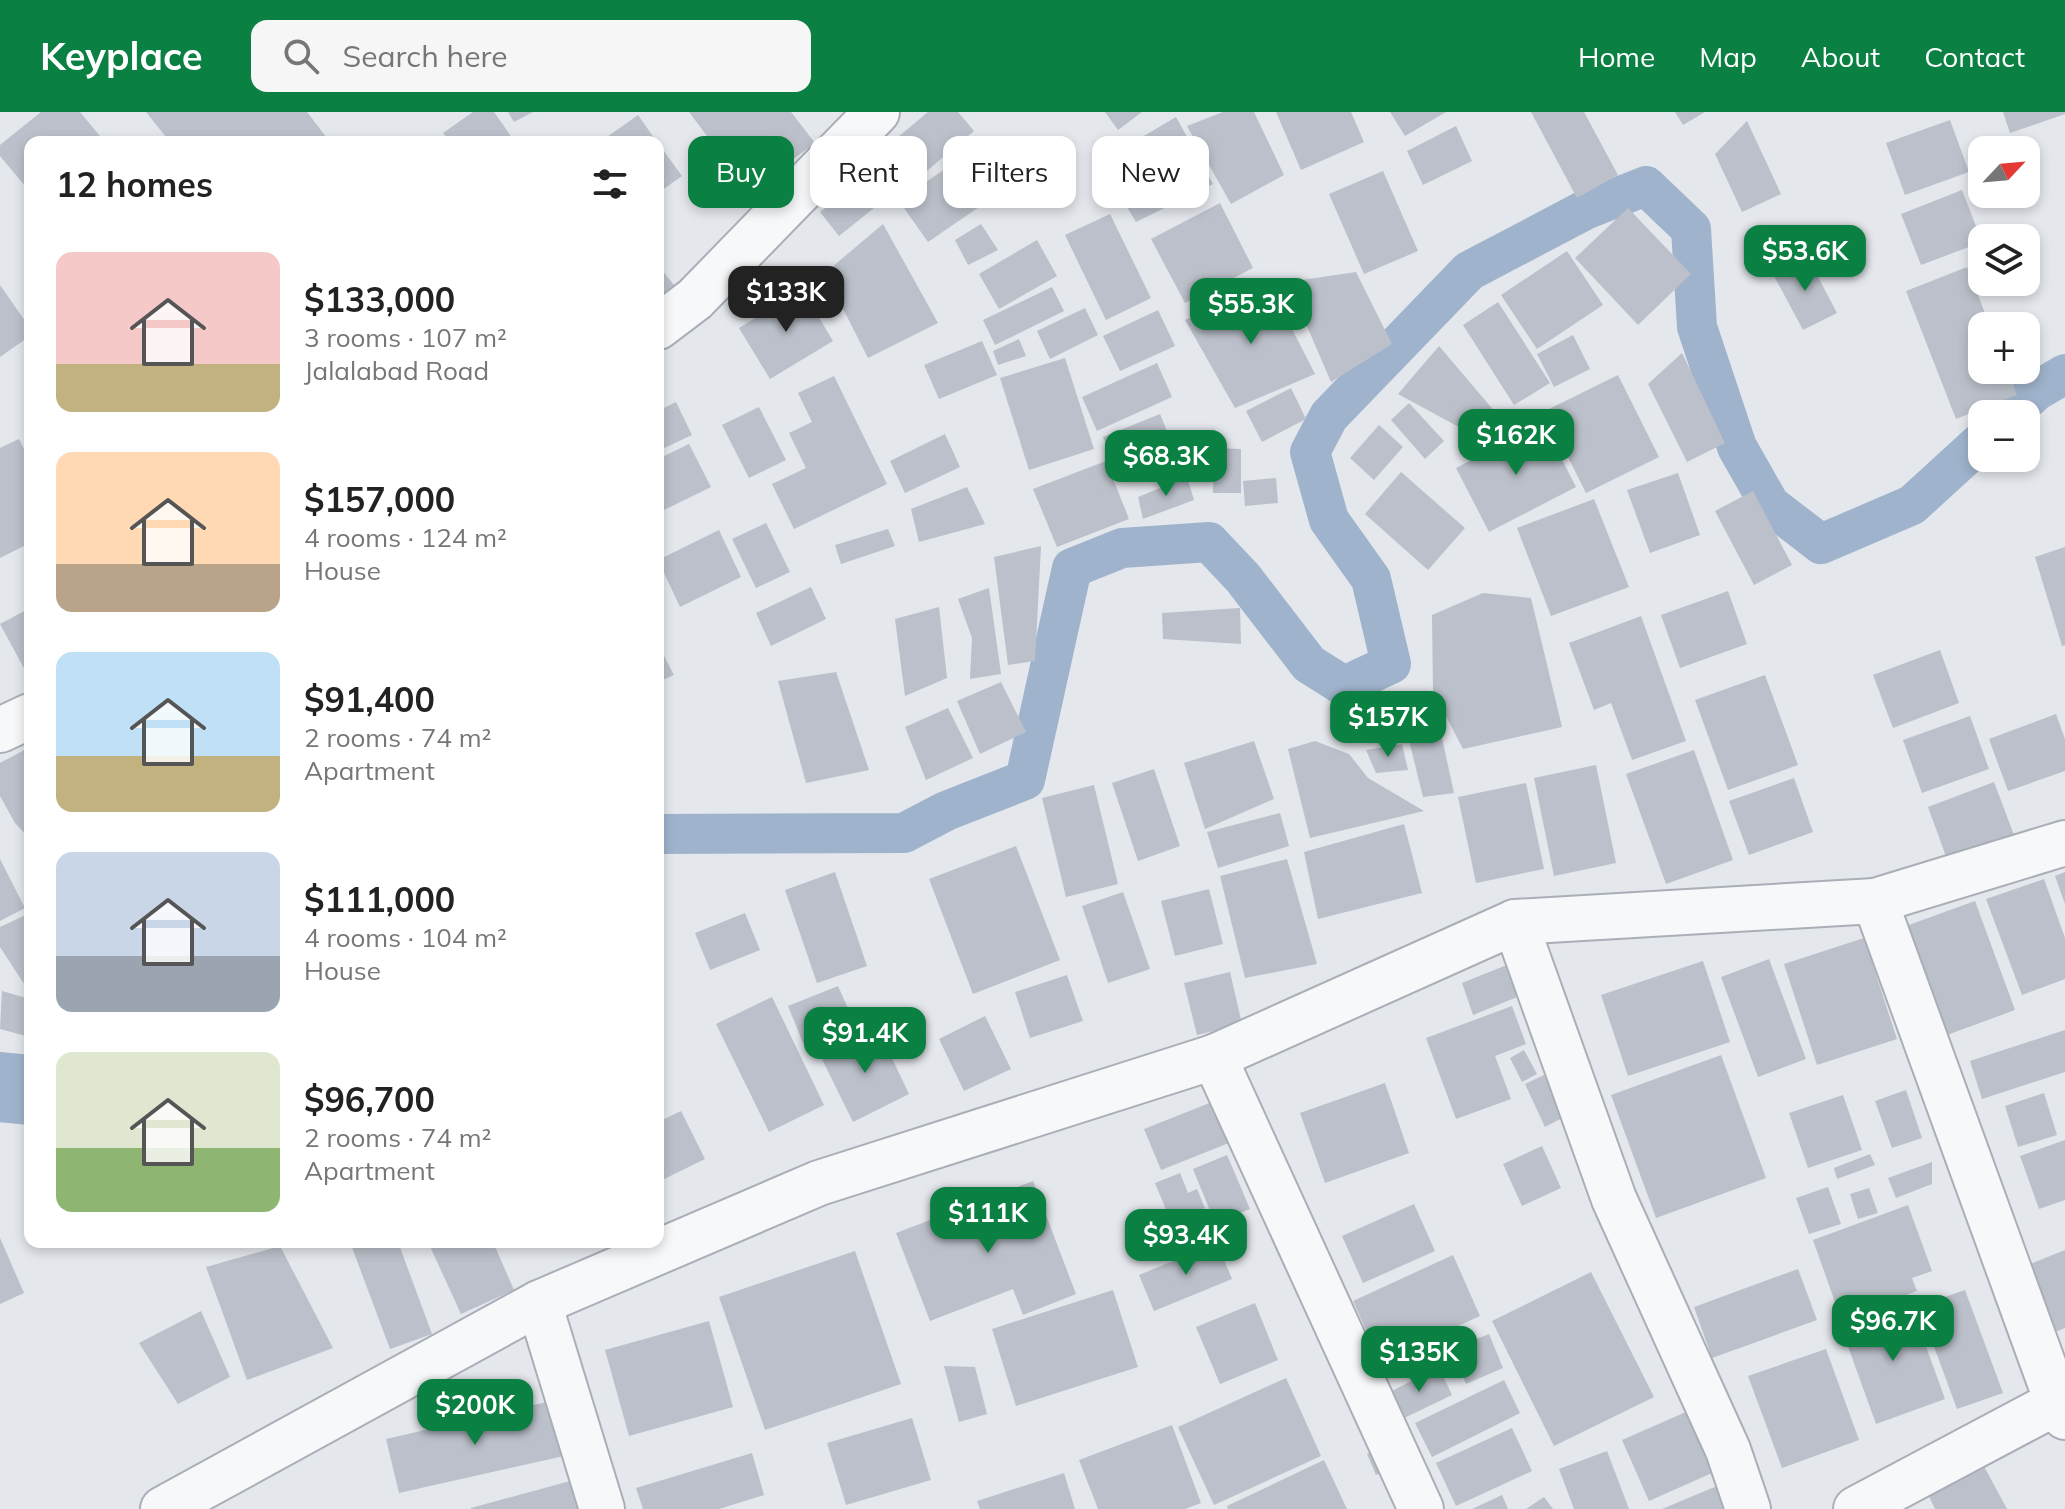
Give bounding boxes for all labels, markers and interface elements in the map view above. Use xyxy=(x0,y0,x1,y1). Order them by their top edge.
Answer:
search box xyxy=(251,20,811,92)
text: Keyplace xyxy=(40,32,203,80)
icon: search xyxy=(279,34,323,78)
text: Search here xyxy=(343,37,508,75)
text: Home xyxy=(1578,39,1655,74)
text: Map xyxy=(1699,39,1757,74)
text: About xyxy=(1801,39,1880,74)
text: Contact xyxy=(1924,39,2025,74)
chip: Buy xyxy=(688,136,794,208)
chip: Rent xyxy=(810,136,927,208)
chip: Filters xyxy=(943,136,1076,208)
chip: New xyxy=(1092,136,1209,208)
north arrow xyxy=(1968,136,2040,208)
map controls xyxy=(1968,136,2040,472)
icon: filters xyxy=(588,162,632,206)
text: 12 homes xyxy=(56,163,213,206)
button: layers xyxy=(1968,224,2040,296)
pin: $53.6K xyxy=(1740,225,1870,293)
text: $53.6K xyxy=(1762,234,1848,267)
pin: $133K xyxy=(730,266,842,334)
text: $133K xyxy=(746,275,826,308)
text: $133,000 xyxy=(304,278,455,321)
pin: $55.3K xyxy=(1186,278,1316,346)
icon: home xyxy=(120,284,216,380)
text: $55.3K xyxy=(1208,287,1294,320)
button: + xyxy=(1968,312,2040,384)
text: 3 rooms · 107 m² xyxy=(304,321,507,354)
text: Jalalabad Road xyxy=(304,354,489,387)
button: − xyxy=(1968,400,2040,472)
pin: $162K xyxy=(1460,409,1572,477)
text: $162K xyxy=(1476,418,1556,451)
pin: $68.3K xyxy=(1101,430,1231,498)
text: $68.3K xyxy=(1123,439,1209,472)
text: $157,000 xyxy=(304,478,455,521)
icon: home xyxy=(120,484,216,580)
text: 4 rooms · 124 m² xyxy=(304,521,507,554)
text: House xyxy=(304,554,381,587)
text: $91,400 xyxy=(304,678,435,721)
icon: home xyxy=(120,684,216,780)
pin: $157K xyxy=(1332,691,1444,759)
text: $157K xyxy=(1348,700,1428,733)
text: 2 rooms · 74 m² xyxy=(304,721,491,754)
text: Apartment xyxy=(304,754,435,787)
text: $111,000 xyxy=(304,878,455,921)
icon: home xyxy=(120,884,216,980)
text: 4 rooms · 104 m² xyxy=(304,921,507,954)
text: House xyxy=(304,954,381,987)
pin: $91.4K xyxy=(800,1007,930,1075)
text: $91.4K xyxy=(822,1016,908,1049)
text: $96,700 xyxy=(304,1078,435,1121)
icon: home xyxy=(120,1084,216,1180)
text: 2 rooms · 74 m² xyxy=(304,1121,491,1154)
text: Apartment xyxy=(304,1154,435,1187)
pin: $111K xyxy=(932,1187,1044,1255)
text: $111K xyxy=(948,1196,1028,1229)
pin: $93.4K xyxy=(1121,1209,1251,1277)
text: $93.4K xyxy=(1143,1218,1229,1251)
pin: $96.7K xyxy=(1828,1295,1958,1363)
text: $96.7K xyxy=(1850,1304,1936,1337)
pin: $135K xyxy=(1363,1326,1475,1394)
text: $135K xyxy=(1379,1335,1459,1368)
pin: $200K xyxy=(419,1379,531,1447)
text: $200K xyxy=(435,1388,515,1421)

